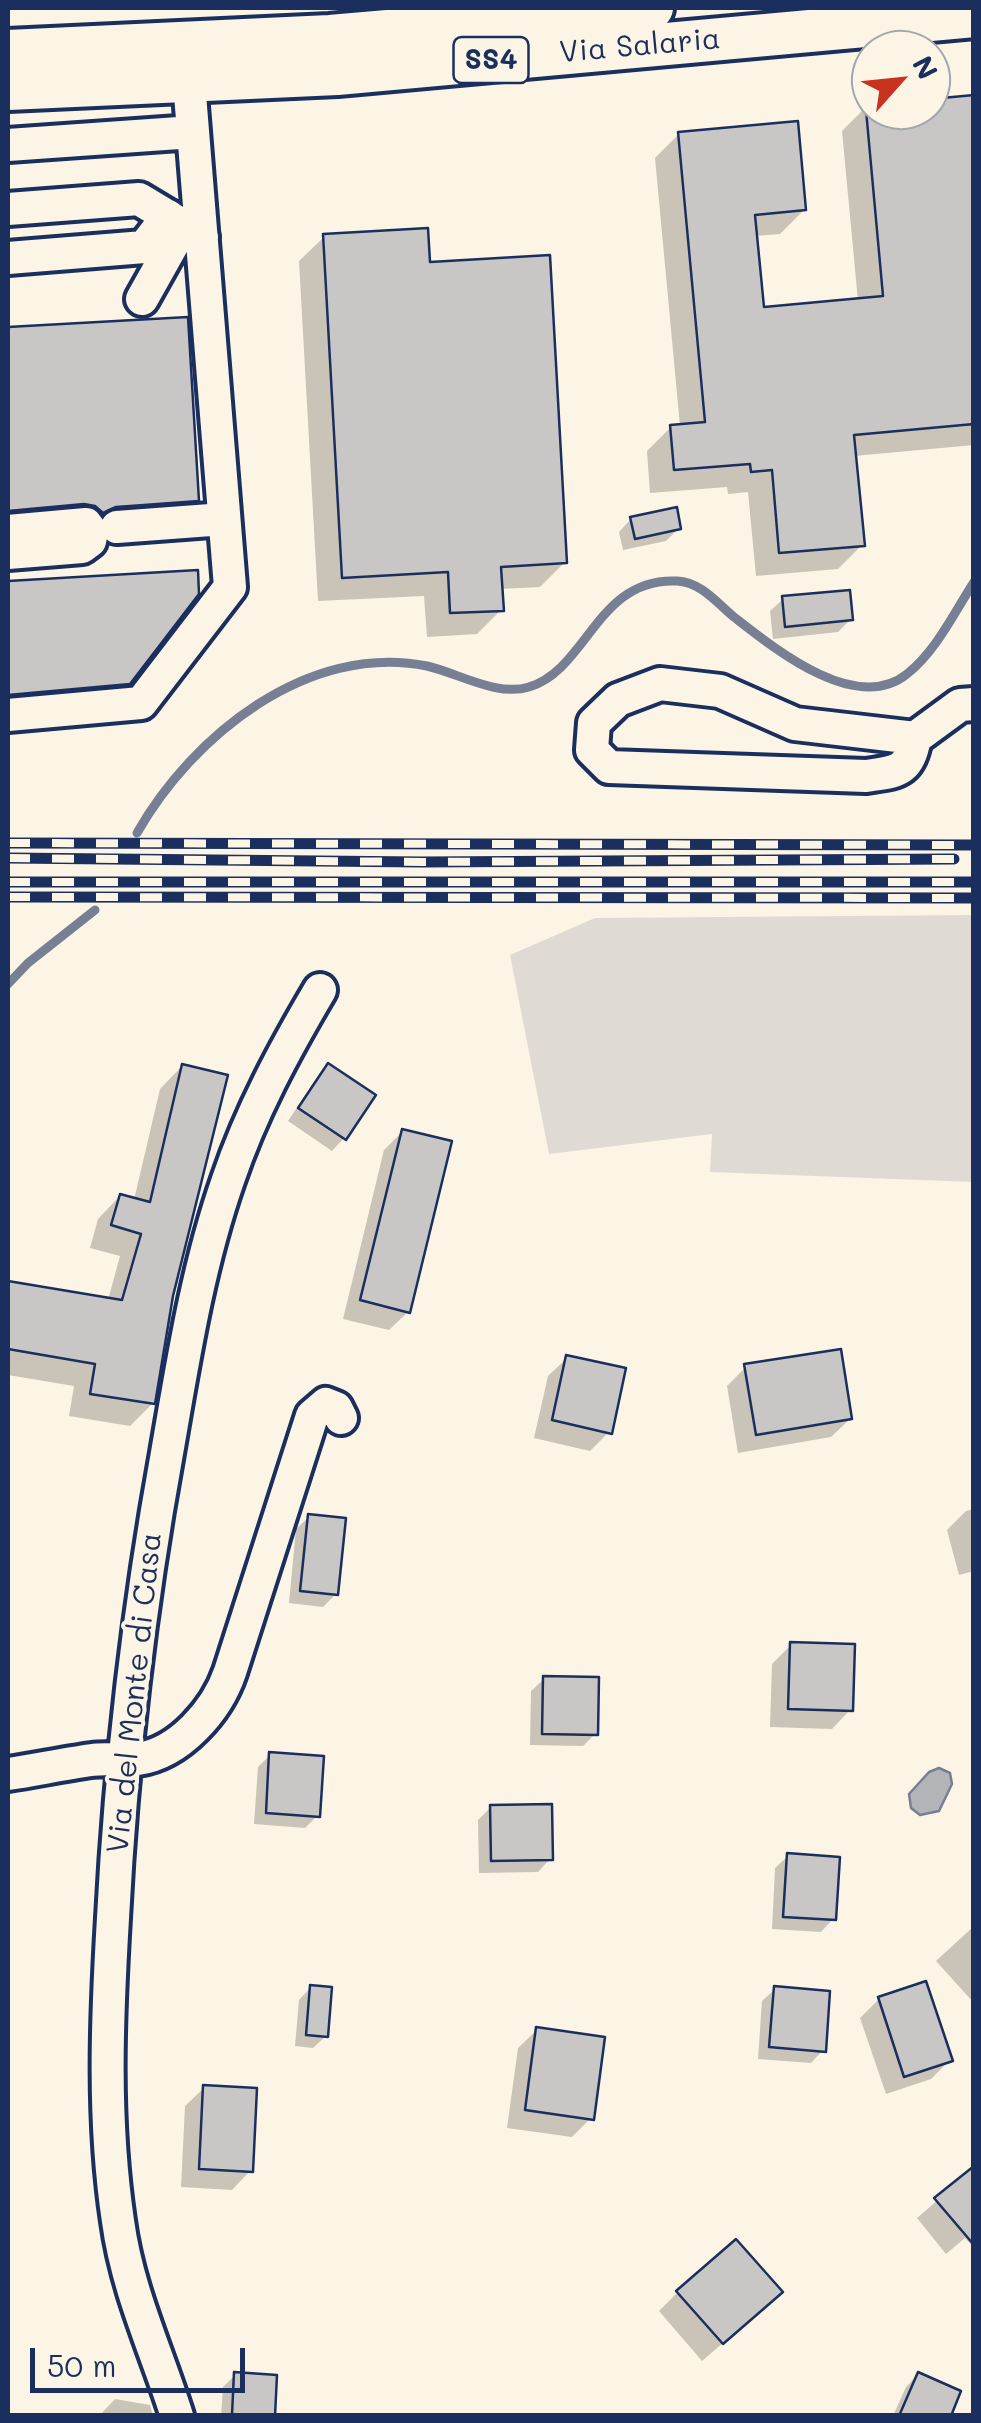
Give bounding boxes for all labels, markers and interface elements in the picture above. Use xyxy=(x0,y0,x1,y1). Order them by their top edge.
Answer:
street label: Via Salaria xyxy=(558,21,722,71)
north arrow xyxy=(851,30,951,130)
road number: SS4 xyxy=(454,37,528,83)
text: N xyxy=(905,50,947,85)
street label: Via del Monte di Casa xyxy=(100,1531,170,1855)
scale bar xyxy=(35,2328,250,2390)
text: 50 m xyxy=(47,2345,117,2385)

